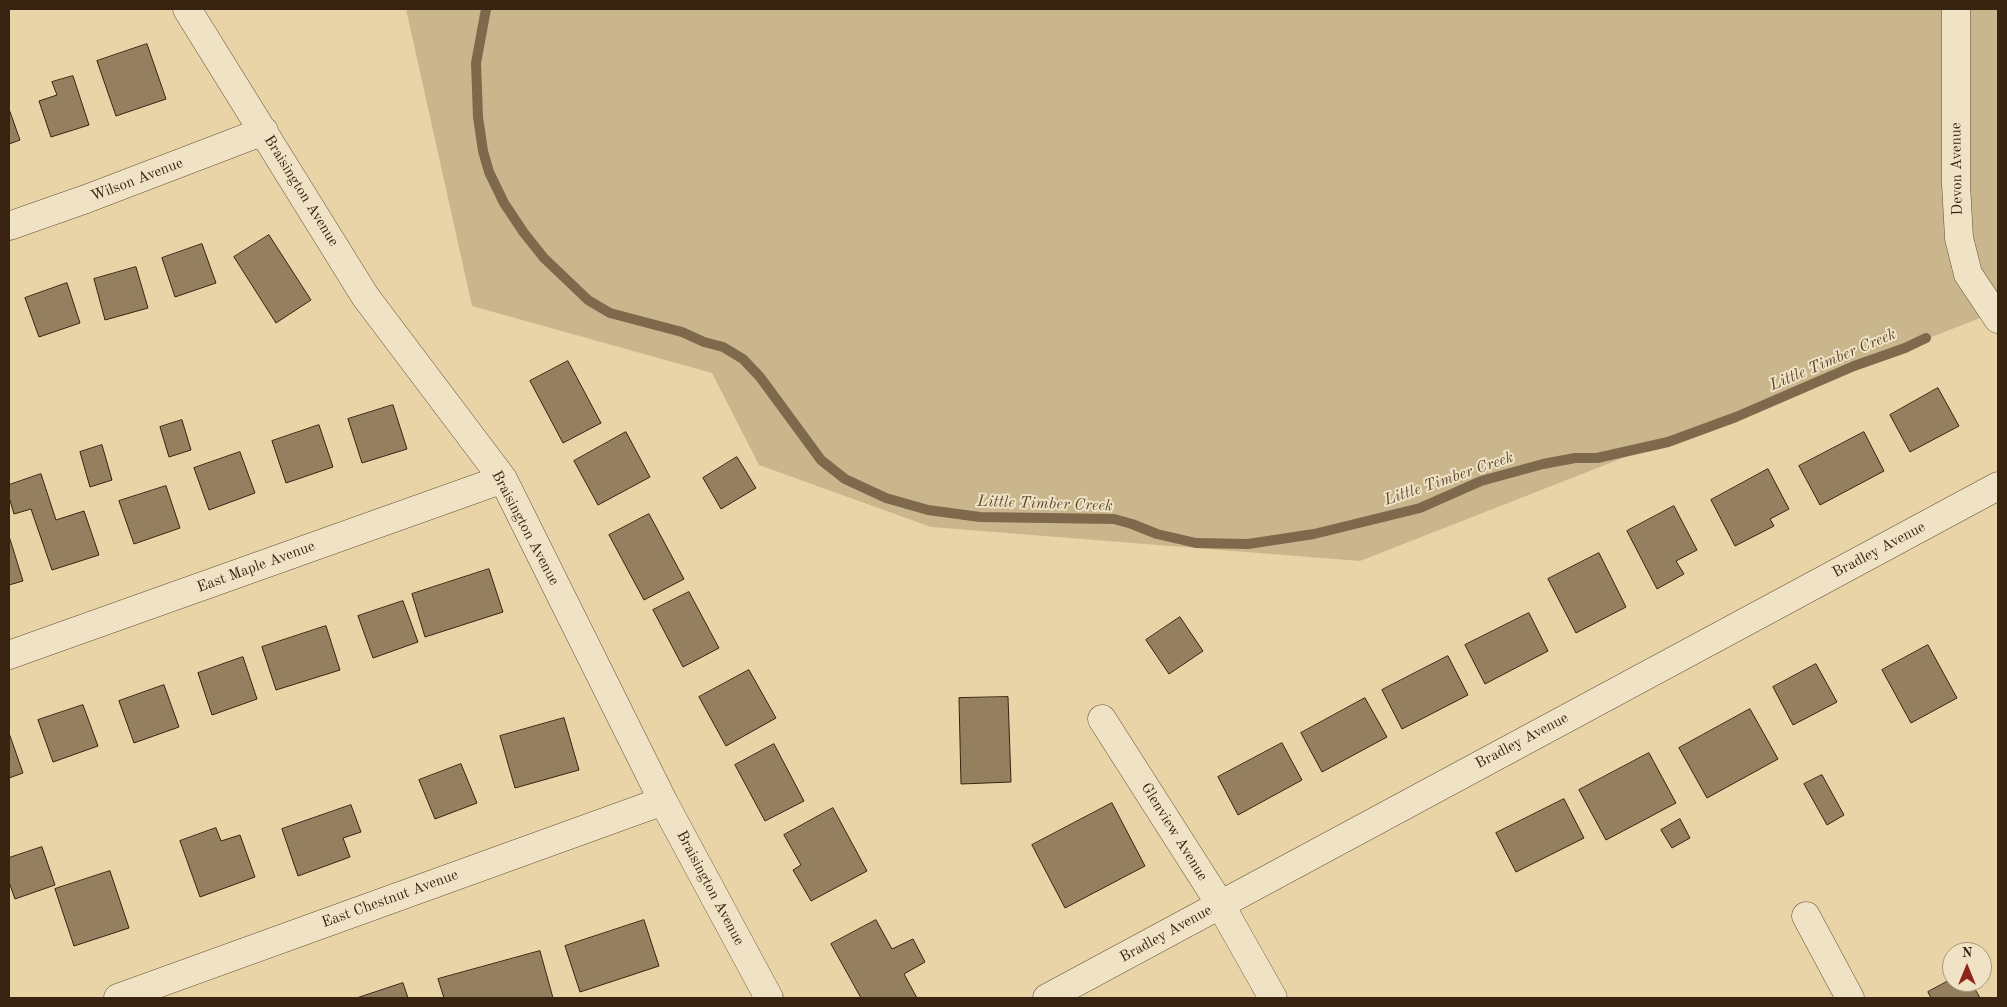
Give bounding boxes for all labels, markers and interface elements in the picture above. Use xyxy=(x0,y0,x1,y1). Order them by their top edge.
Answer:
street label: Devon Avenue xyxy=(1947,122,1967,216)
street label: Braisington Avenue xyxy=(260,132,342,250)
street label: Wilson Avenue xyxy=(88,154,186,206)
water label: Little Timber Creek xyxy=(1767,325,1899,395)
water label: Little Timber Creek xyxy=(1382,448,1516,510)
street label: Braisington Avenue xyxy=(487,468,563,588)
water label: Little Timber Creek xyxy=(977,492,1113,516)
street label: Bradley Avenue xyxy=(1830,518,1928,582)
street label: East Maple Avenue xyxy=(195,537,317,597)
street label: Bradley Avenue xyxy=(1473,709,1571,773)
street label: Glenview Avenue xyxy=(1137,780,1211,884)
street label: Braisington Avenue xyxy=(672,828,748,948)
street label: East Chestnut Avenue xyxy=(319,866,461,932)
street label: Bradley Avenue xyxy=(1117,901,1215,967)
north arrow xyxy=(1942,942,1992,992)
text: N xyxy=(1962,946,1972,960)

